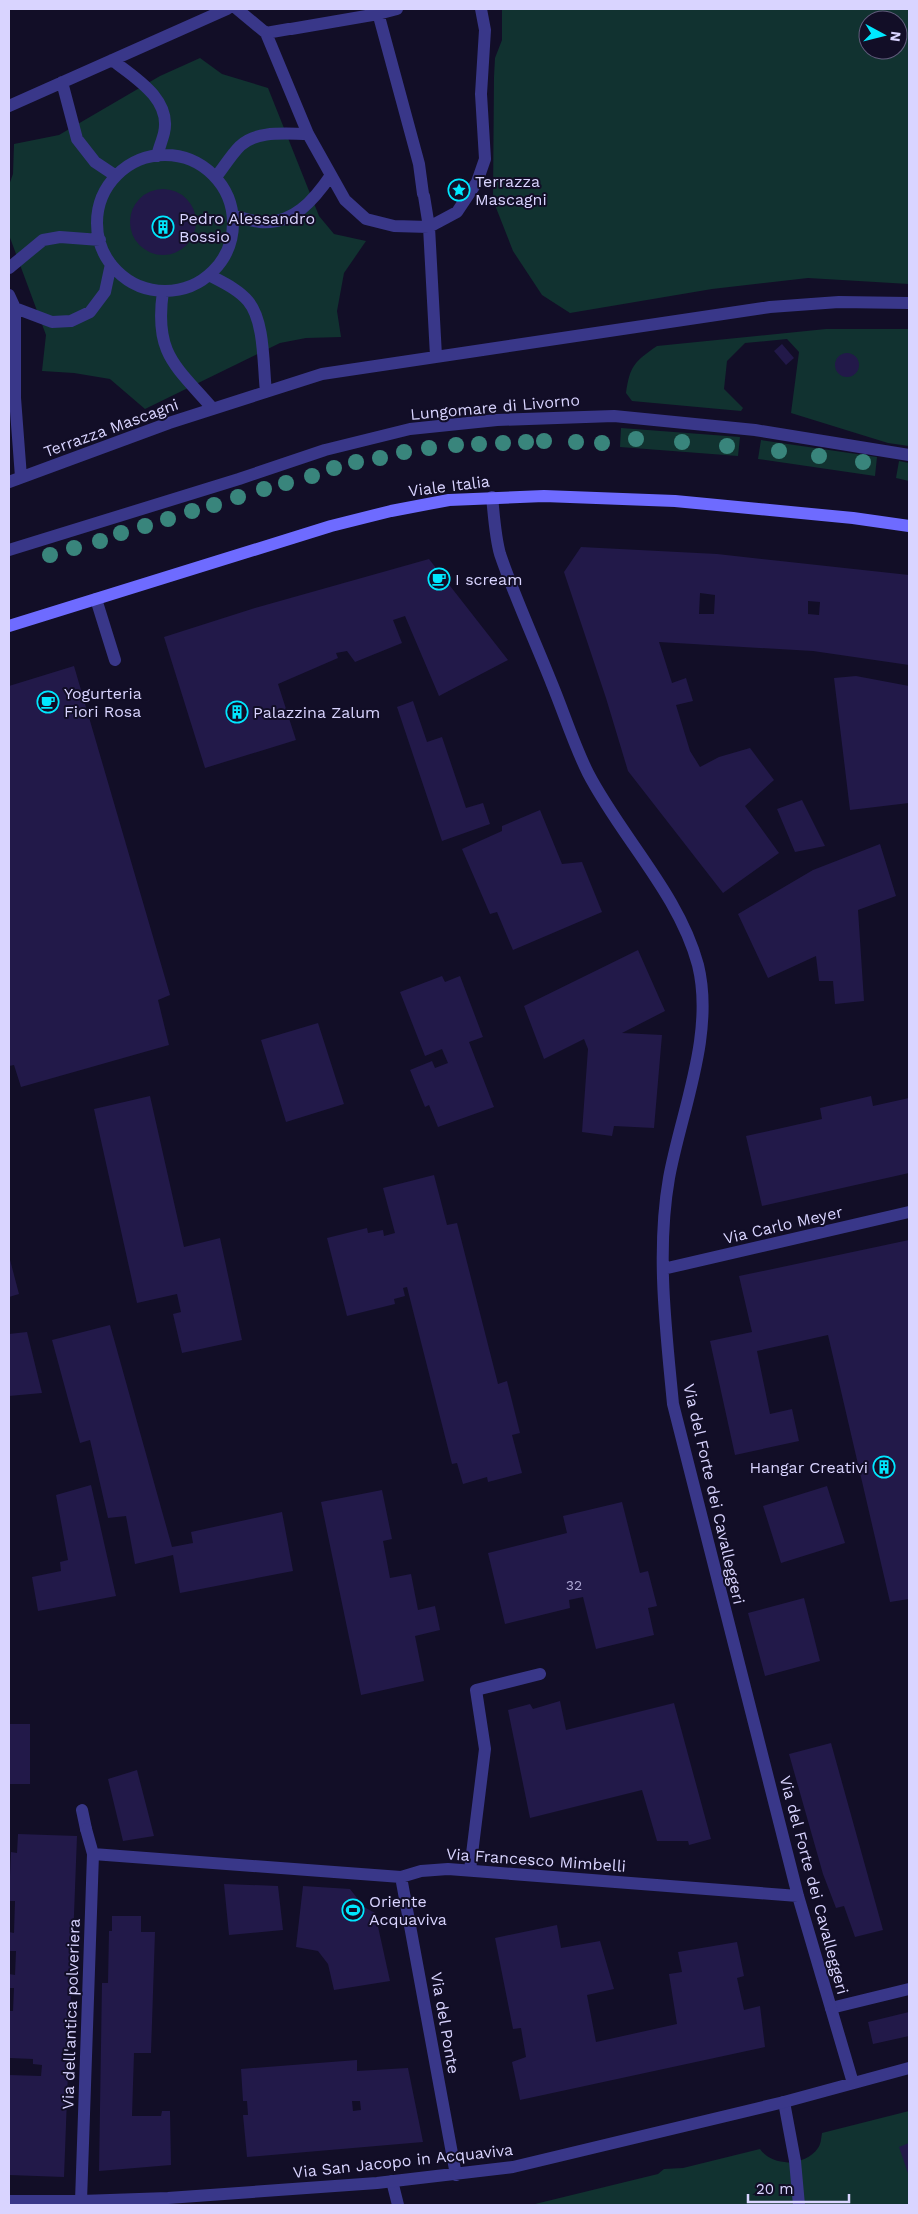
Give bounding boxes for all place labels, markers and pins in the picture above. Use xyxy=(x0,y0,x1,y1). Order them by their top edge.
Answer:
place label: Terrazza Mascagni xyxy=(475,172,547,209)
place icon: Terrazza Mascagni xyxy=(447,178,471,202)
place label: Pedro Alessandro Bossio xyxy=(179,209,315,246)
building icon: Pedro Alessandro Bossio xyxy=(151,215,175,239)
cafe icon: I scream xyxy=(427,567,451,591)
place label: I scream xyxy=(455,570,522,589)
place label: Yogurteria Fiori Rosa xyxy=(64,684,142,721)
cafe icon: Yogurteria Fiori Rosa xyxy=(36,690,60,714)
building icon: Palazzina Zalum xyxy=(225,700,249,724)
place label: Palazzina Zalum xyxy=(253,703,380,722)
building icon: Hangar Creativi xyxy=(872,1455,896,1479)
place label: Hangar Creativi xyxy=(749,1458,868,1477)
place label: Oriente Acquaviva xyxy=(369,1892,447,1929)
sports icon: Oriente Acquaviva xyxy=(341,1898,365,1922)

